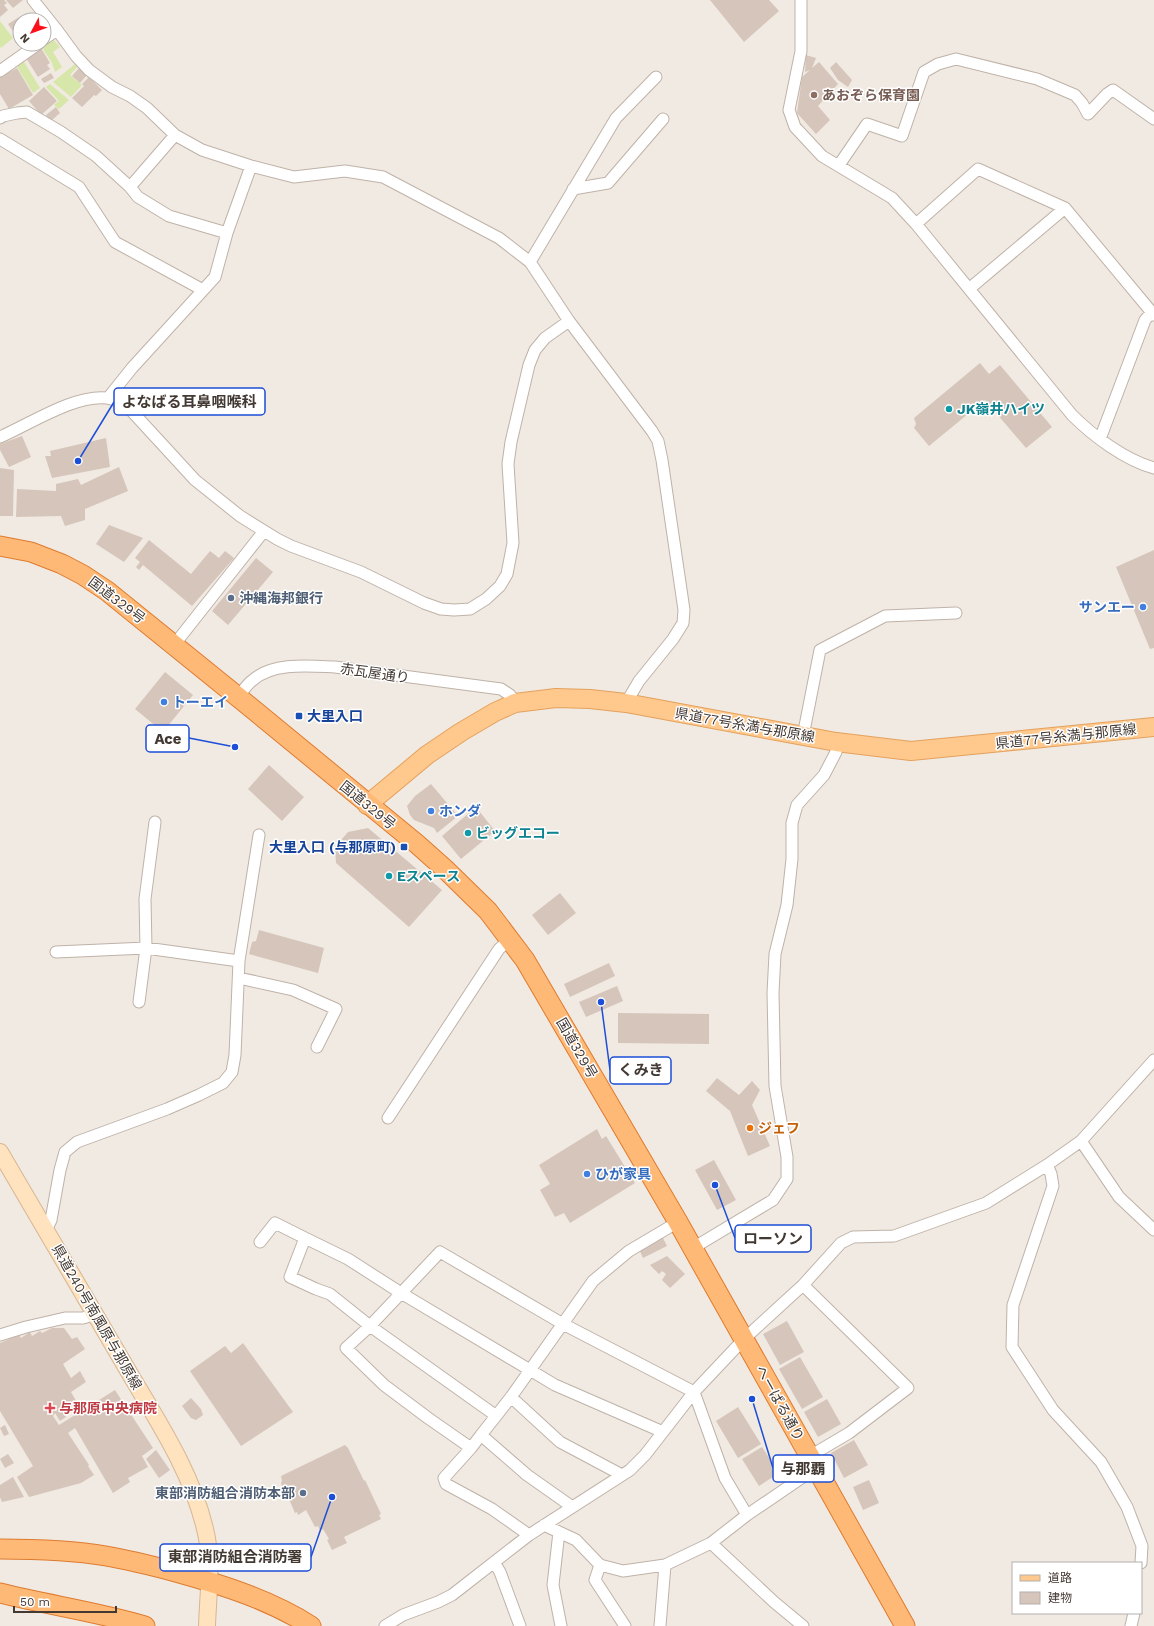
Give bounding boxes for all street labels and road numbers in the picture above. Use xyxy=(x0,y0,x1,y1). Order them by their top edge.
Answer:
street label: 国道329号 xyxy=(85,573,149,627)
street label: 赤瓦屋通り xyxy=(339,660,411,686)
street label: 県道77号糸満与那原線 xyxy=(674,705,816,745)
street label: 県道77号糸満与那原線 xyxy=(995,721,1137,751)
street label: 国道329号 xyxy=(337,778,399,832)
street label: 国道329号 xyxy=(553,1015,601,1081)
street label: 県道240号南風原与那原線 xyxy=(49,1242,145,1392)
street label: へーばる通り xyxy=(753,1362,807,1444)

